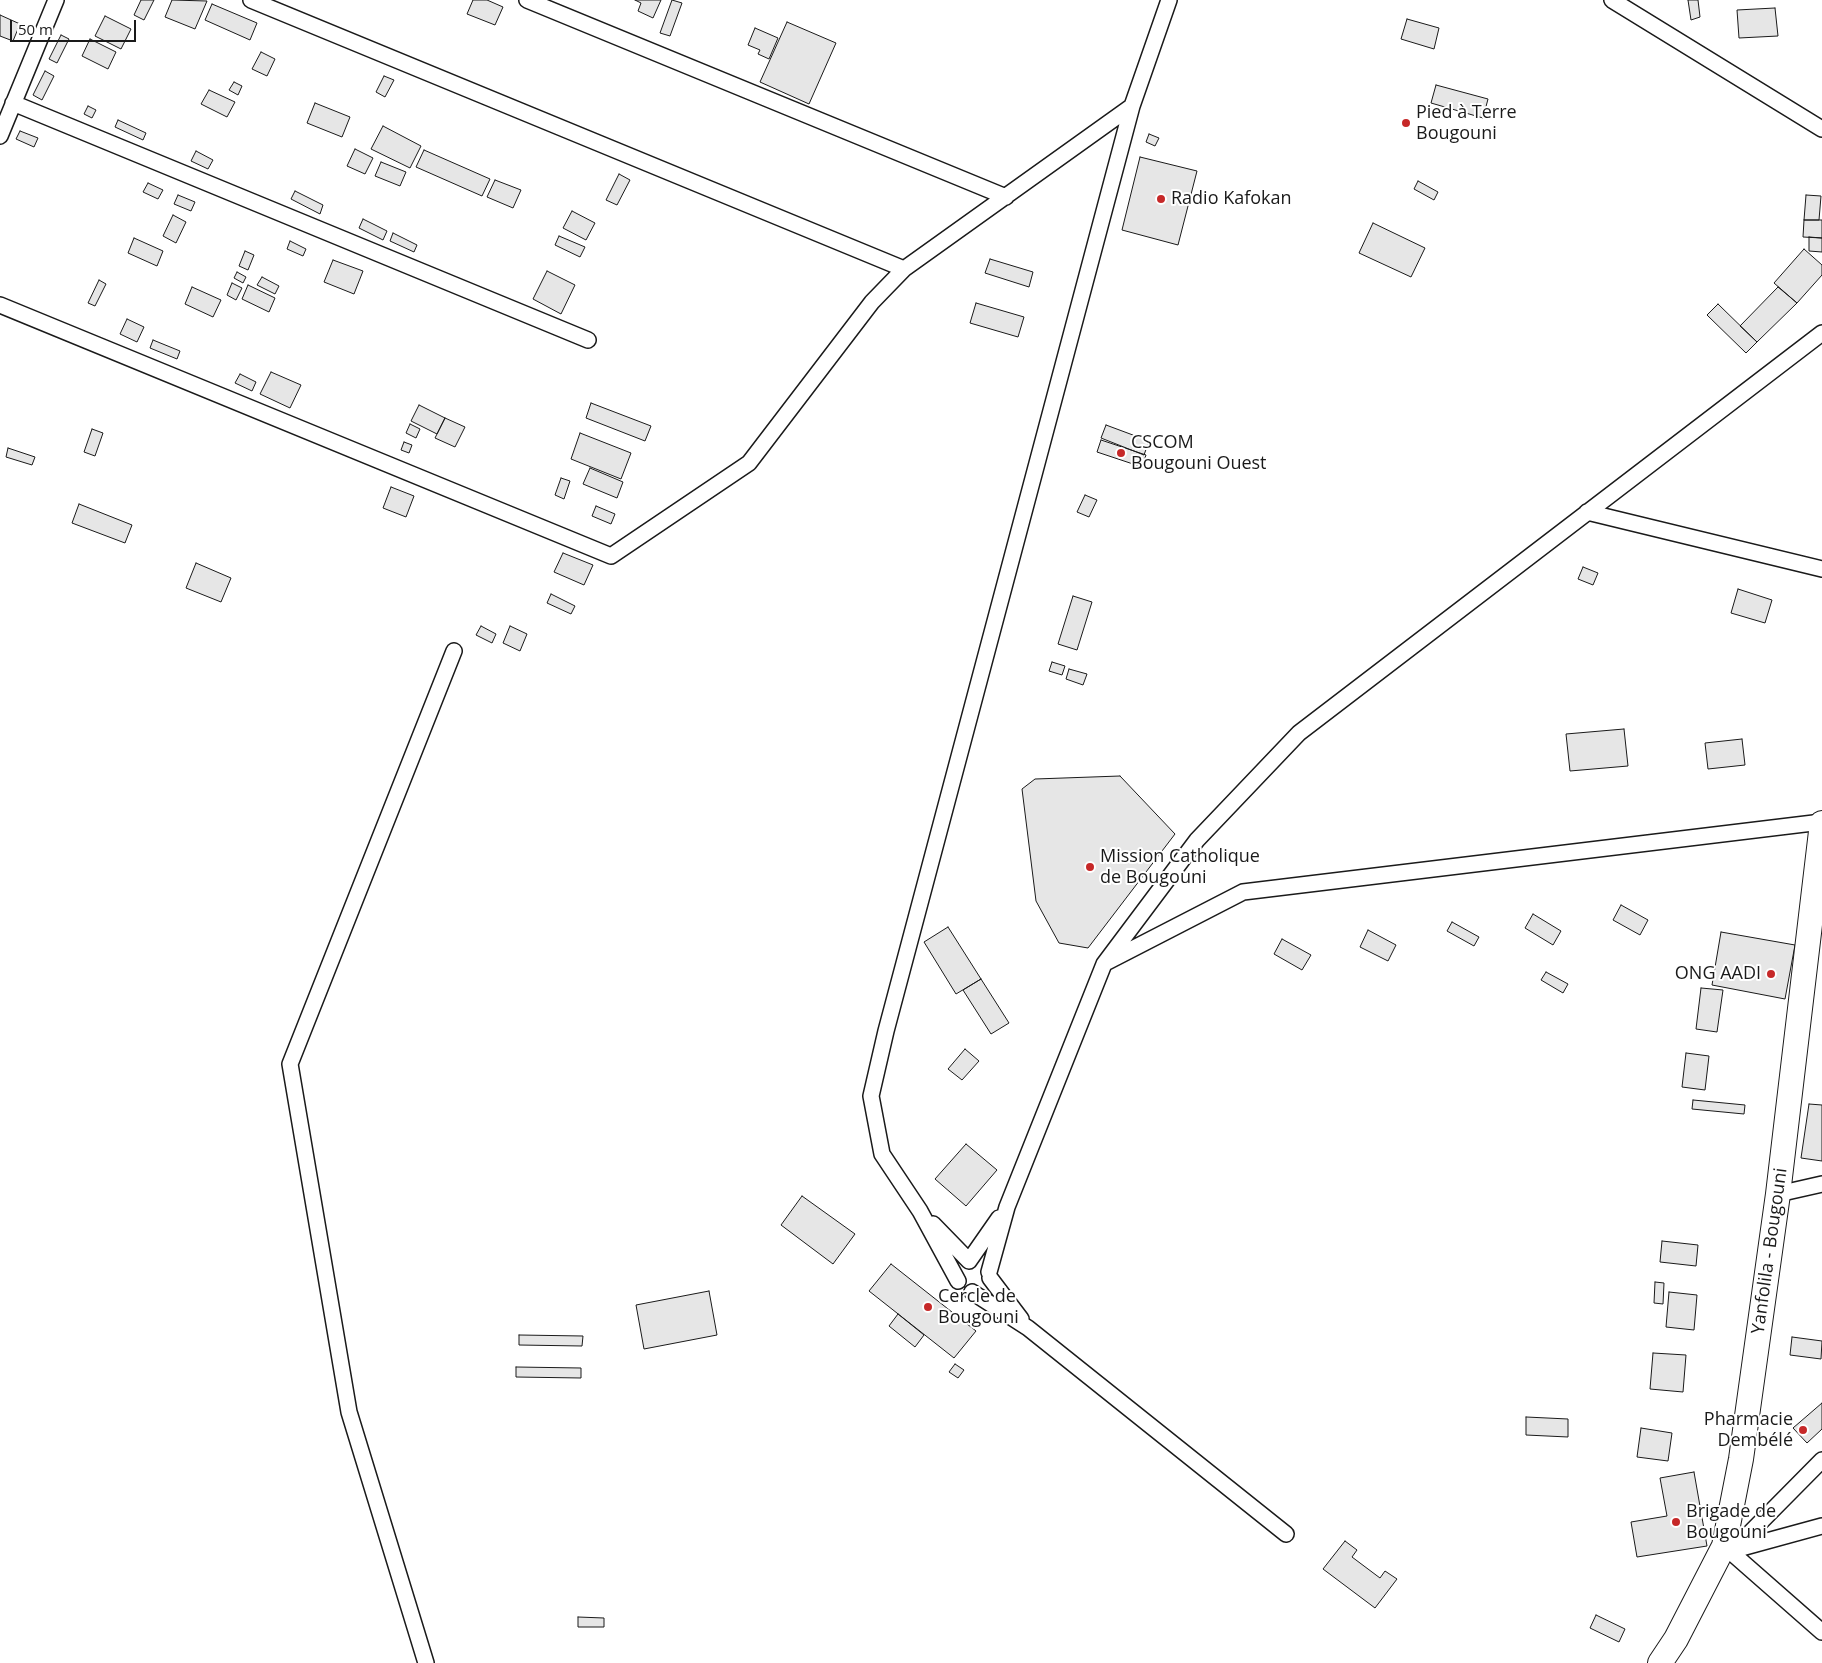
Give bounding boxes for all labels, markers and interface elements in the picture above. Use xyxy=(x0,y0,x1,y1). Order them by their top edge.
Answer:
scale bar xyxy=(12,10,139,42)
text: 50 m xyxy=(18,19,53,39)
place label: Pied à Terre Bougouni xyxy=(1416,102,1517,144)
marker: Pied à Terre Bougouni xyxy=(1400,117,1412,129)
place label: Radio Kafokan xyxy=(1171,188,1292,210)
marker: Radio Kafokan xyxy=(1155,193,1167,205)
place label: CSCOM Bougouni Ouest xyxy=(1131,432,1267,474)
marker: CSCOM Bougouni Ouest xyxy=(1115,447,1127,459)
place label: Mission Catholique de Bougouni xyxy=(1100,846,1260,889)
marker: Mission Catholique de Bougouni xyxy=(1084,861,1096,873)
place label: ONG AADI xyxy=(1675,963,1761,985)
marker: ONG AADI xyxy=(1765,968,1777,980)
street label: Yanfolila - Bougouni xyxy=(1748,1167,1792,1335)
place label: Cercle de Bougouni xyxy=(938,1286,1019,1328)
marker: Cercle de Bougouni xyxy=(922,1301,934,1313)
place label: Pharmacie Dembélé xyxy=(1704,1409,1793,1452)
marker: Pharmacie Dembélé xyxy=(1797,1424,1809,1436)
place label: Brigade de Bougouni xyxy=(1686,1501,1776,1544)
marker: Brigade de Bougouni xyxy=(1670,1516,1682,1528)

